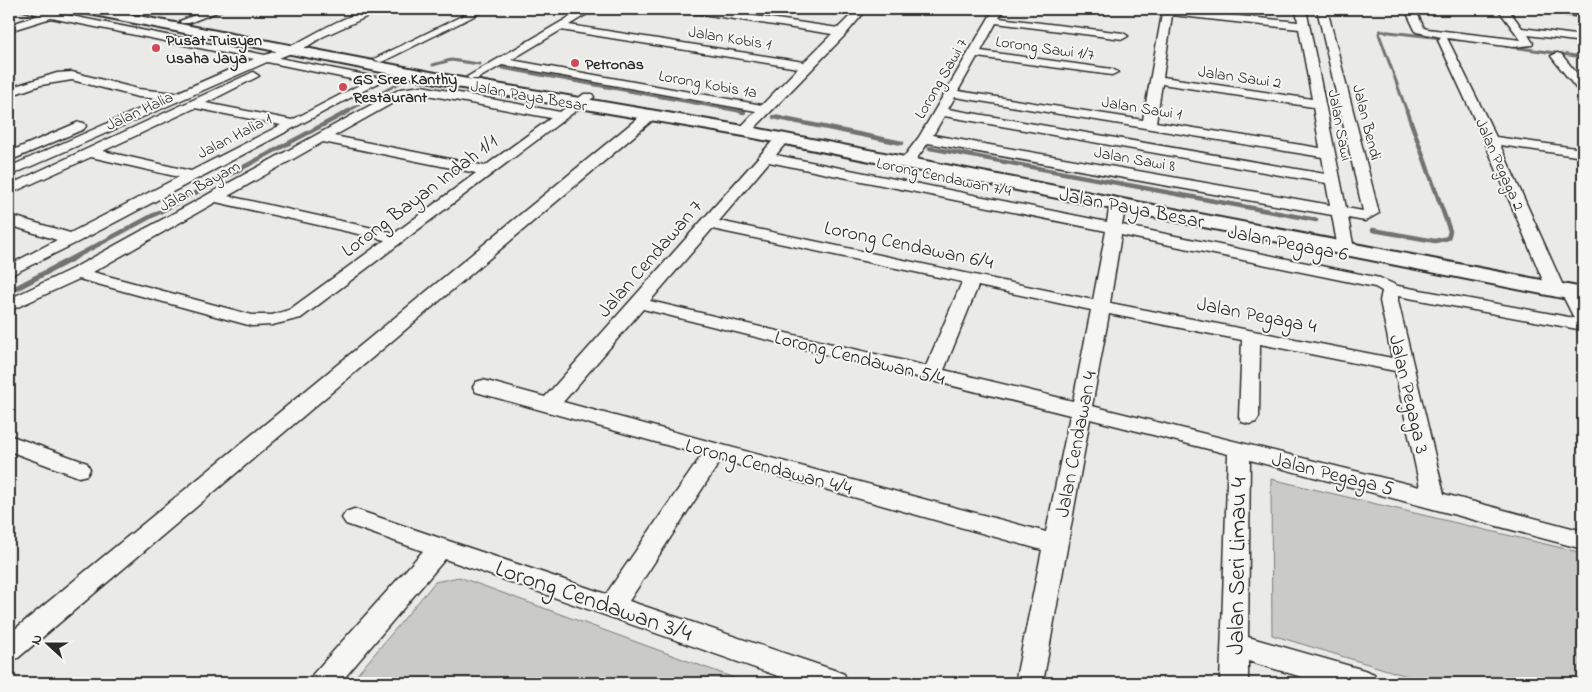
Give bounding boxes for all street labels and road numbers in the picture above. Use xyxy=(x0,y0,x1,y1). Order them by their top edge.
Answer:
street label: Jalan Kobis 1 xyxy=(686,21,773,57)
street label: Lorong Sawi 1/7 xyxy=(994,30,1096,68)
street label: Lorong Sawi 7 xyxy=(909,34,975,124)
street label: Jalan Sawi 2 xyxy=(1197,60,1283,96)
street label: Lorong Kobis 1a xyxy=(657,65,759,105)
street label: Jalan Paya Besar xyxy=(469,75,589,119)
street label: Jalan Bendi xyxy=(1345,82,1387,163)
street label: Jalan Halia xyxy=(102,86,177,138)
street label: Jalan Sawi xyxy=(1320,88,1358,163)
street label: Jalan Sawi 1 xyxy=(1100,91,1184,127)
street label: Jalan Halia 1 xyxy=(193,108,276,166)
street label: Jalan Pegaga 2 xyxy=(1468,115,1530,215)
street label: Lorong Bayan Indah 1/1 xyxy=(336,128,505,266)
street label: Jalan Sawi 8 xyxy=(1092,141,1177,179)
street label: Lorong Cendawan 7/4 xyxy=(874,152,1014,204)
street label: Jalan Bayam xyxy=(155,155,245,219)
street label: Jalan Paya Besar xyxy=(1056,181,1207,238)
street label: Jalan Cendawan 7 xyxy=(591,194,711,325)
street label: Lorong Cendawan 6/4 xyxy=(821,214,996,280)
street label: Jalan Pegaga 6 xyxy=(1225,219,1351,271)
street label: Jalan Pegaga 4 xyxy=(1194,291,1319,343)
street label: Lorong Cendawan 5/4 xyxy=(771,324,948,396)
street label: Jalan Pegaga 3 xyxy=(1379,332,1435,457)
street label: Jalan Cendawan 4 xyxy=(1049,369,1106,520)
street label: Lorong Cendawan 4/4 xyxy=(681,432,855,506)
street label: Jalan Pegaga 5 xyxy=(1268,446,1397,506)
street label: Jalan Seri Limau 4 xyxy=(1219,477,1258,655)
street label: Lorong Cendawan 3/4 xyxy=(490,552,696,652)

